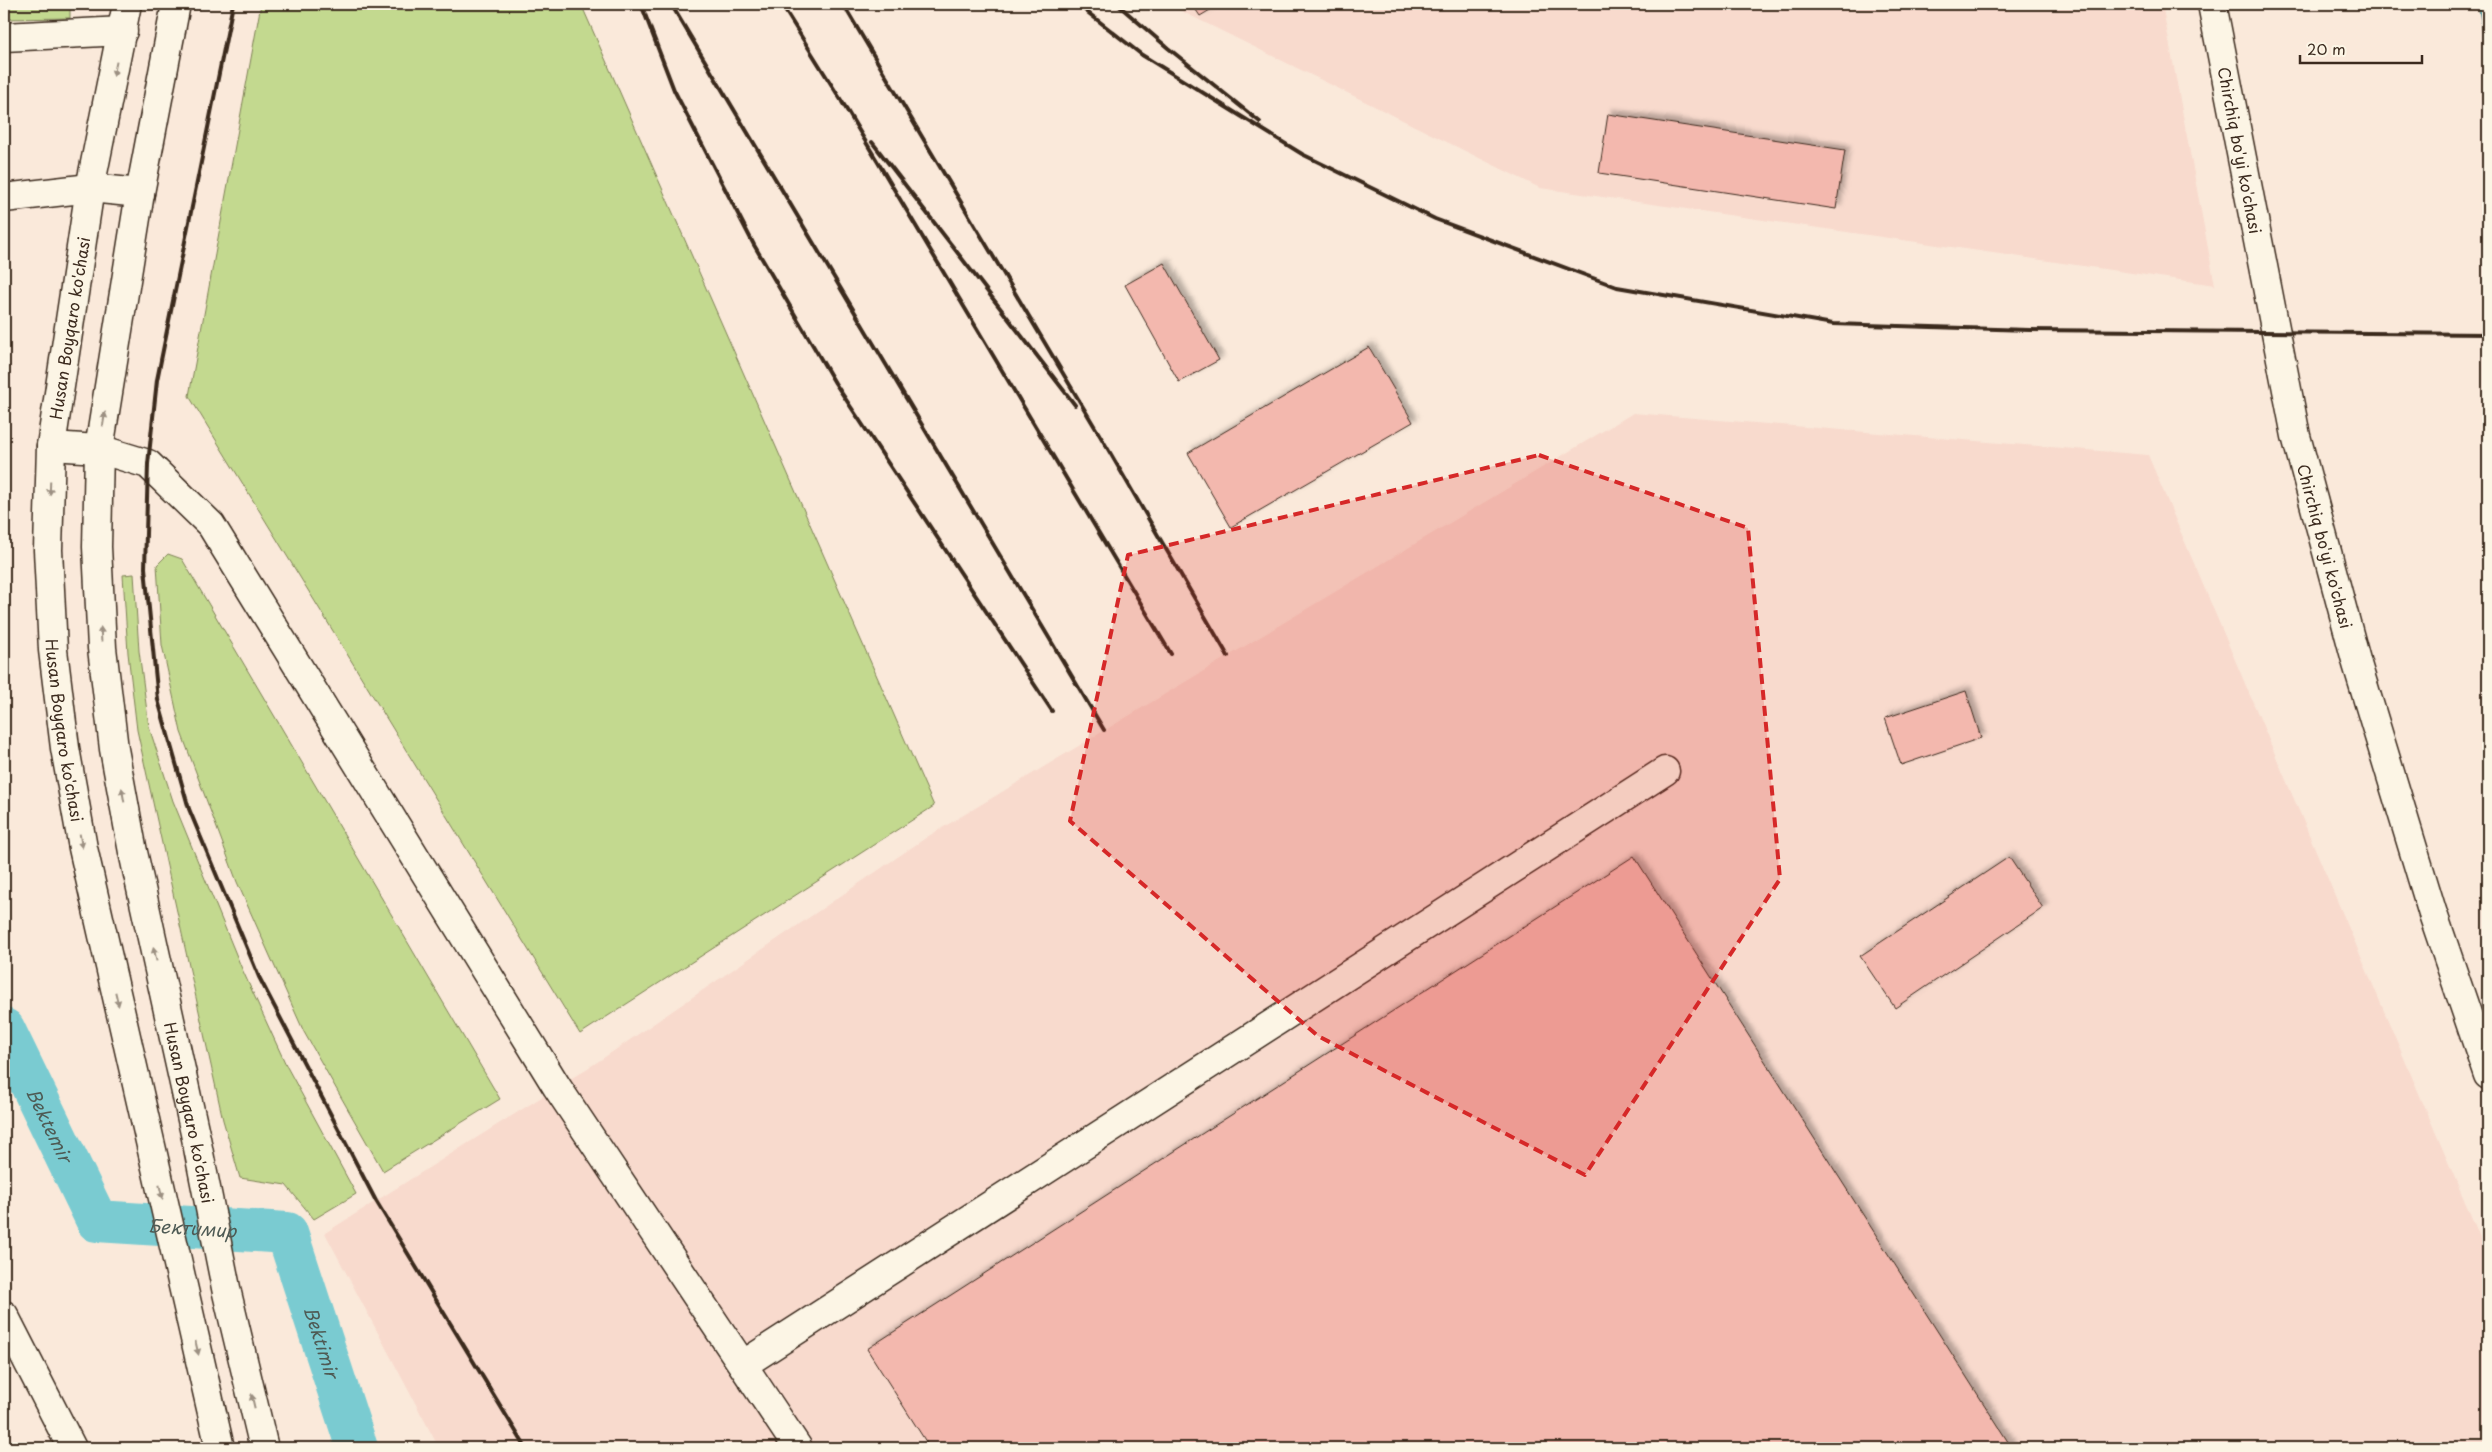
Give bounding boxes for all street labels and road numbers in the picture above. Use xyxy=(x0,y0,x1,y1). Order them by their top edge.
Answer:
street label: Chirchiq bo'yi ko'chasi xyxy=(2212,65,2268,236)
street label: Husan Boyqaro ko'chasi xyxy=(43,235,95,421)
street label: Chirchiq bo'yi ko'chasi xyxy=(2292,461,2359,631)
street label: Husan Boyqaro ko'chasi xyxy=(40,638,90,824)
street label: Husan Boyqaro ko'chasi xyxy=(159,1020,221,1205)

